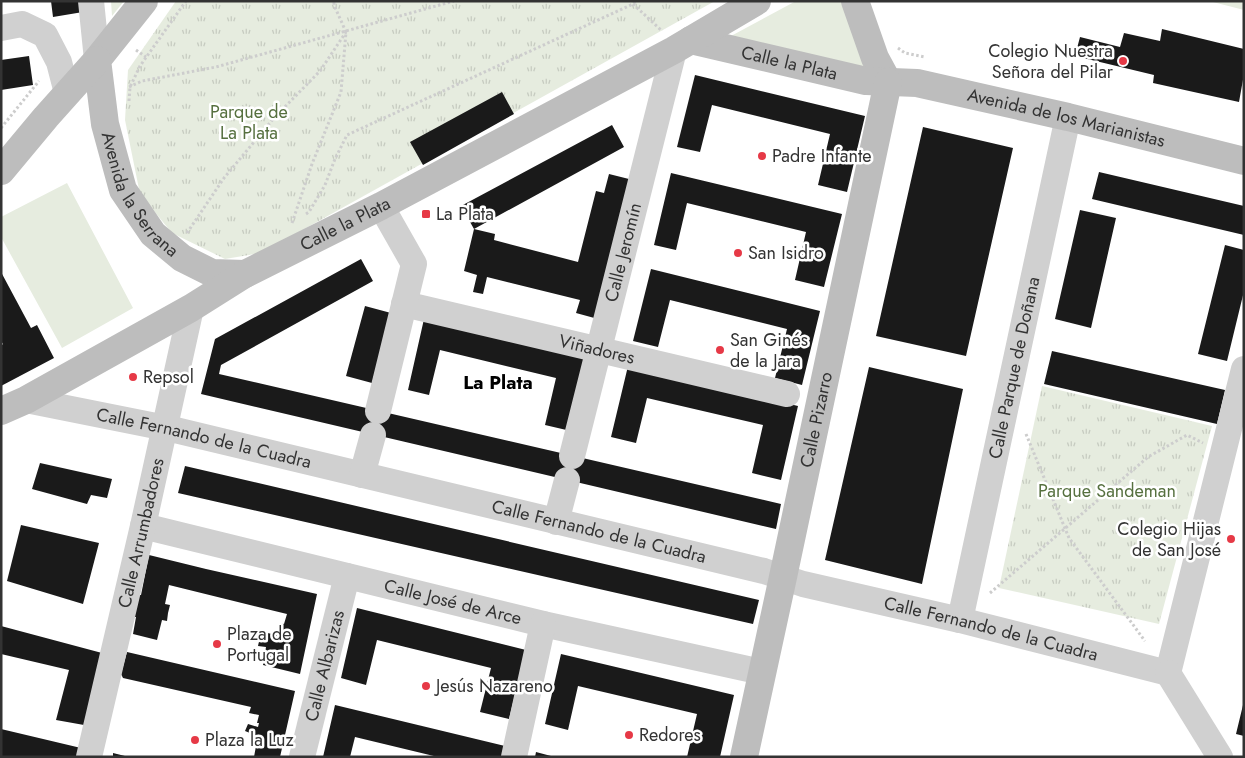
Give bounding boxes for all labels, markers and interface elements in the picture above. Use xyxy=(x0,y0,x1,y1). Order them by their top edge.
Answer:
place label: Colegio Nuestra Señora del Pilar xyxy=(988,38,1114,85)
street label: Calle la Plata xyxy=(739,39,840,87)
marker: Colegio Nuestra Señora del Pilar xyxy=(1117,55,1129,67)
street label: Avenida de los Marianistas xyxy=(965,82,1168,154)
park label: Parque de La Plata xyxy=(210,99,288,146)
street label: Avenida la Serrana xyxy=(95,129,184,263)
place label: Padre Infante xyxy=(772,143,872,169)
marker: Padre Infante xyxy=(756,150,768,162)
street label: Calle la Plata xyxy=(296,190,395,257)
street label: Calle Jeromín xyxy=(598,200,648,305)
place label: La Plata xyxy=(436,201,494,227)
marker: La Plata xyxy=(420,208,432,220)
place label: San Isidro xyxy=(748,240,824,266)
marker: San Isidro xyxy=(732,247,744,259)
street label: Calle Parque de Doñana xyxy=(982,274,1046,461)
place label: San Ginés de la Jara xyxy=(730,327,808,374)
street label: Viñadores xyxy=(556,328,637,371)
marker: San Ginés de la Jara xyxy=(714,344,726,356)
place label: Repsol xyxy=(143,364,194,390)
district label: La Plata xyxy=(463,369,533,396)
street label: Calle Pizarro xyxy=(794,369,839,470)
marker: Repsol xyxy=(127,371,139,383)
street label: Calle Fernando de la Cuadra xyxy=(94,401,314,475)
street label: Calle Arrumbadores xyxy=(111,455,171,611)
park label: Parque Sandeman xyxy=(1038,478,1176,504)
street label: Calle Fernando de la Cuadra xyxy=(489,493,709,570)
place label: Colegio Hijas de San José xyxy=(1117,516,1221,563)
marker: Colegio Hijas de San José xyxy=(1225,533,1237,545)
street label: Calle José de Arce xyxy=(381,573,524,631)
street label: Calle Fernando de la Cuadra xyxy=(881,590,1101,668)
street label: Calle Albarizas xyxy=(298,607,351,724)
place label: Plaza de Portugal xyxy=(227,621,292,668)
marker: Plaza de Portugal xyxy=(211,638,223,650)
place label: Jesús Nazareno xyxy=(434,673,553,699)
marker: Jesús Nazareno xyxy=(420,680,432,692)
place label: Redores xyxy=(639,722,701,748)
place label: Plaza la Luz xyxy=(205,727,294,753)
marker: Redores xyxy=(623,729,635,741)
marker: Plaza la Luz xyxy=(189,734,201,746)

